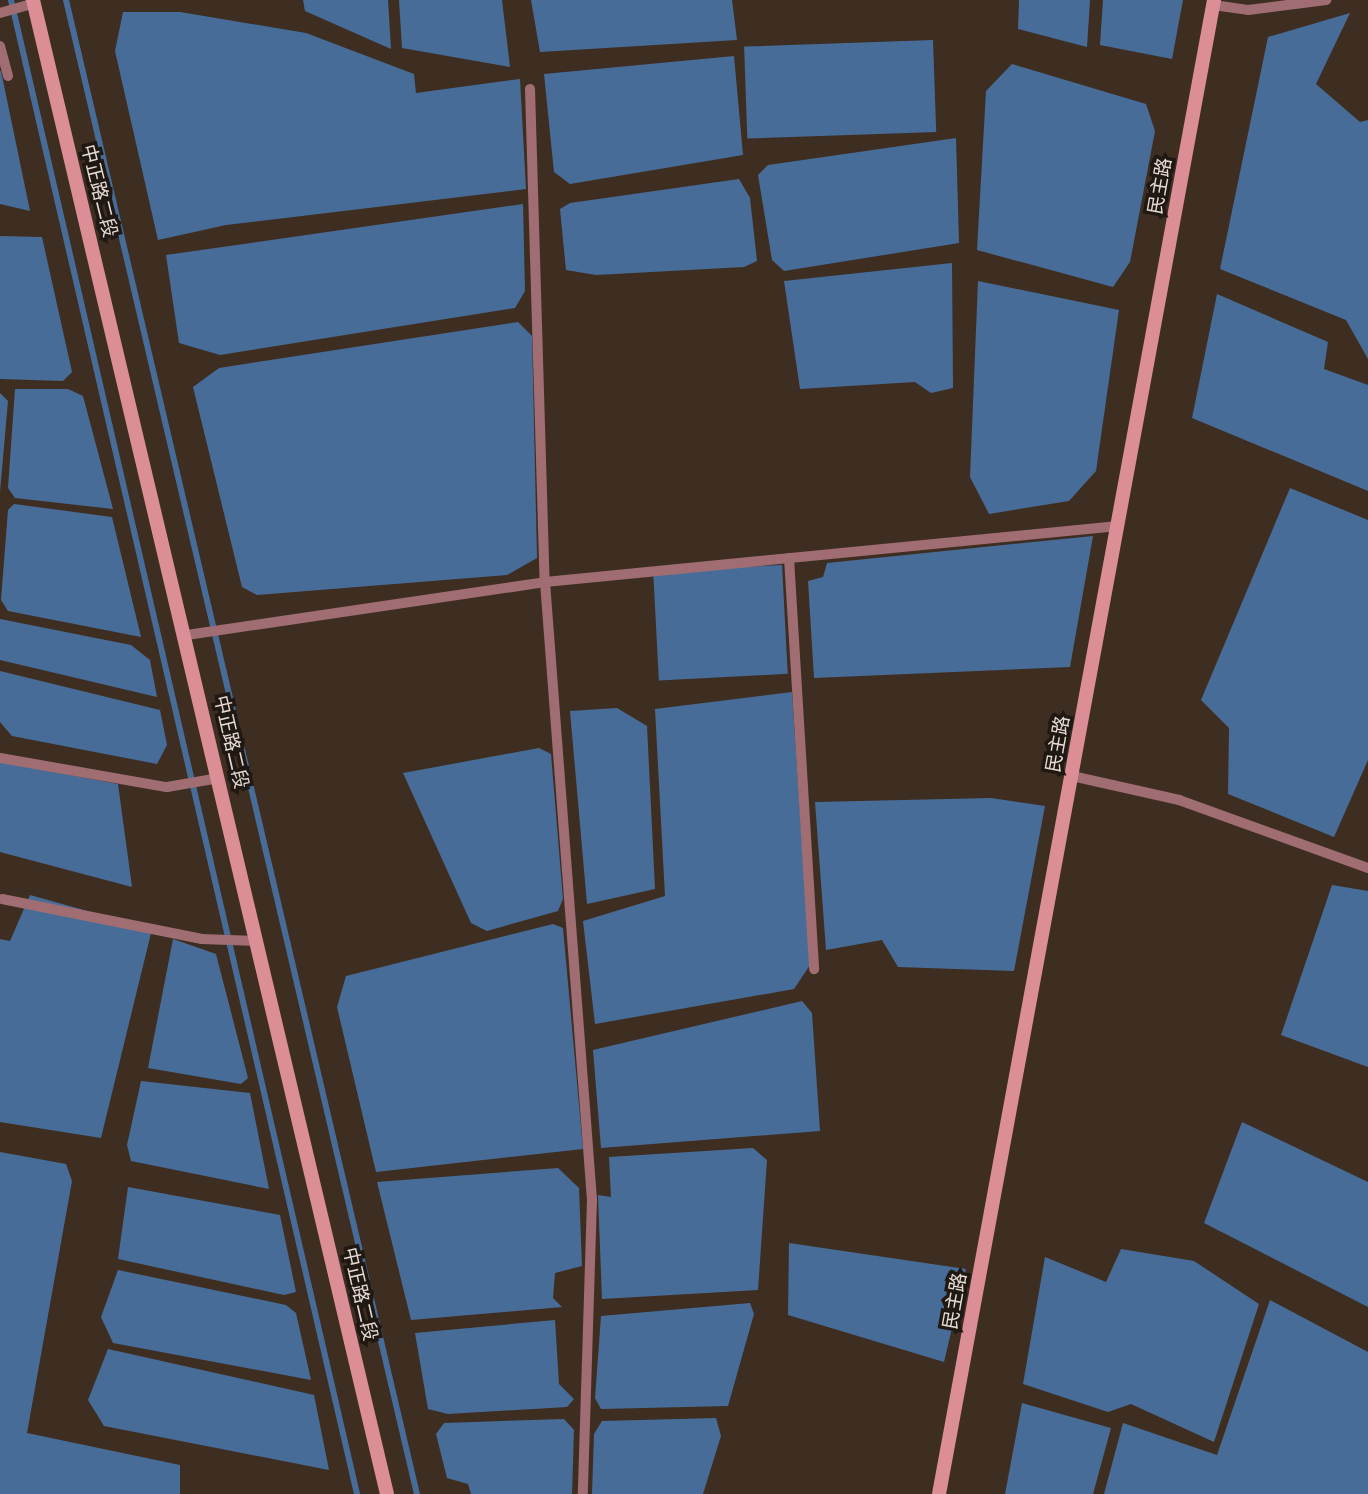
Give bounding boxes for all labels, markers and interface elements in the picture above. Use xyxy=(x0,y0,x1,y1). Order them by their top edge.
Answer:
street label: 中正路二段 xyxy=(76,142,122,240)
street label: 民主路 xyxy=(1144,156,1176,216)
street label: 中正路二段 xyxy=(209,693,253,791)
street label: 民主路 xyxy=(1042,714,1074,774)
street label: 中正路二段 xyxy=(338,1245,382,1343)
street label: 民主路 xyxy=(939,1271,971,1331)

